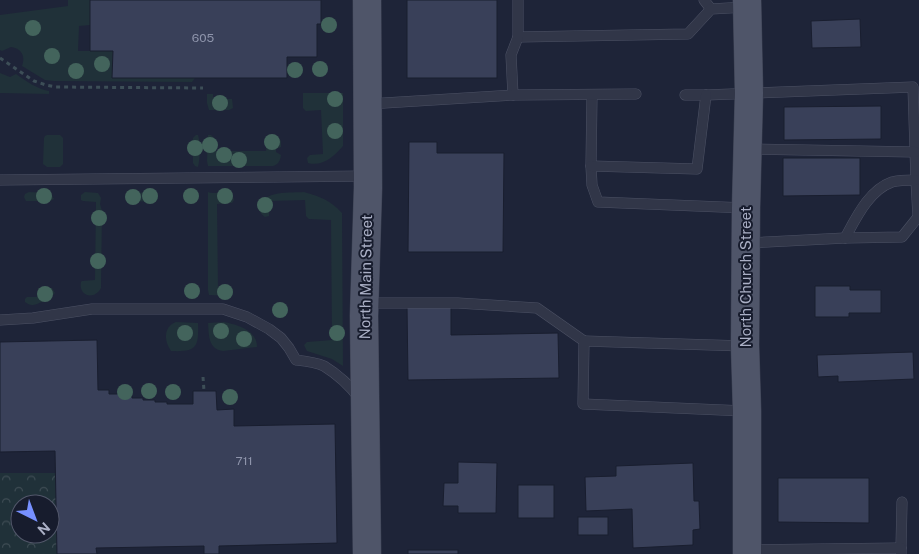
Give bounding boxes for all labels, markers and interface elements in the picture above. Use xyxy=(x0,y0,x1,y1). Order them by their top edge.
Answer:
house number: 605 xyxy=(192,31,215,45)
street label: North Church Street xyxy=(737,206,754,348)
street label: North Main Street xyxy=(356,214,375,340)
house number: 711 xyxy=(235,454,253,468)
north arrow xyxy=(10,494,60,544)
text: N xyxy=(34,519,53,538)

